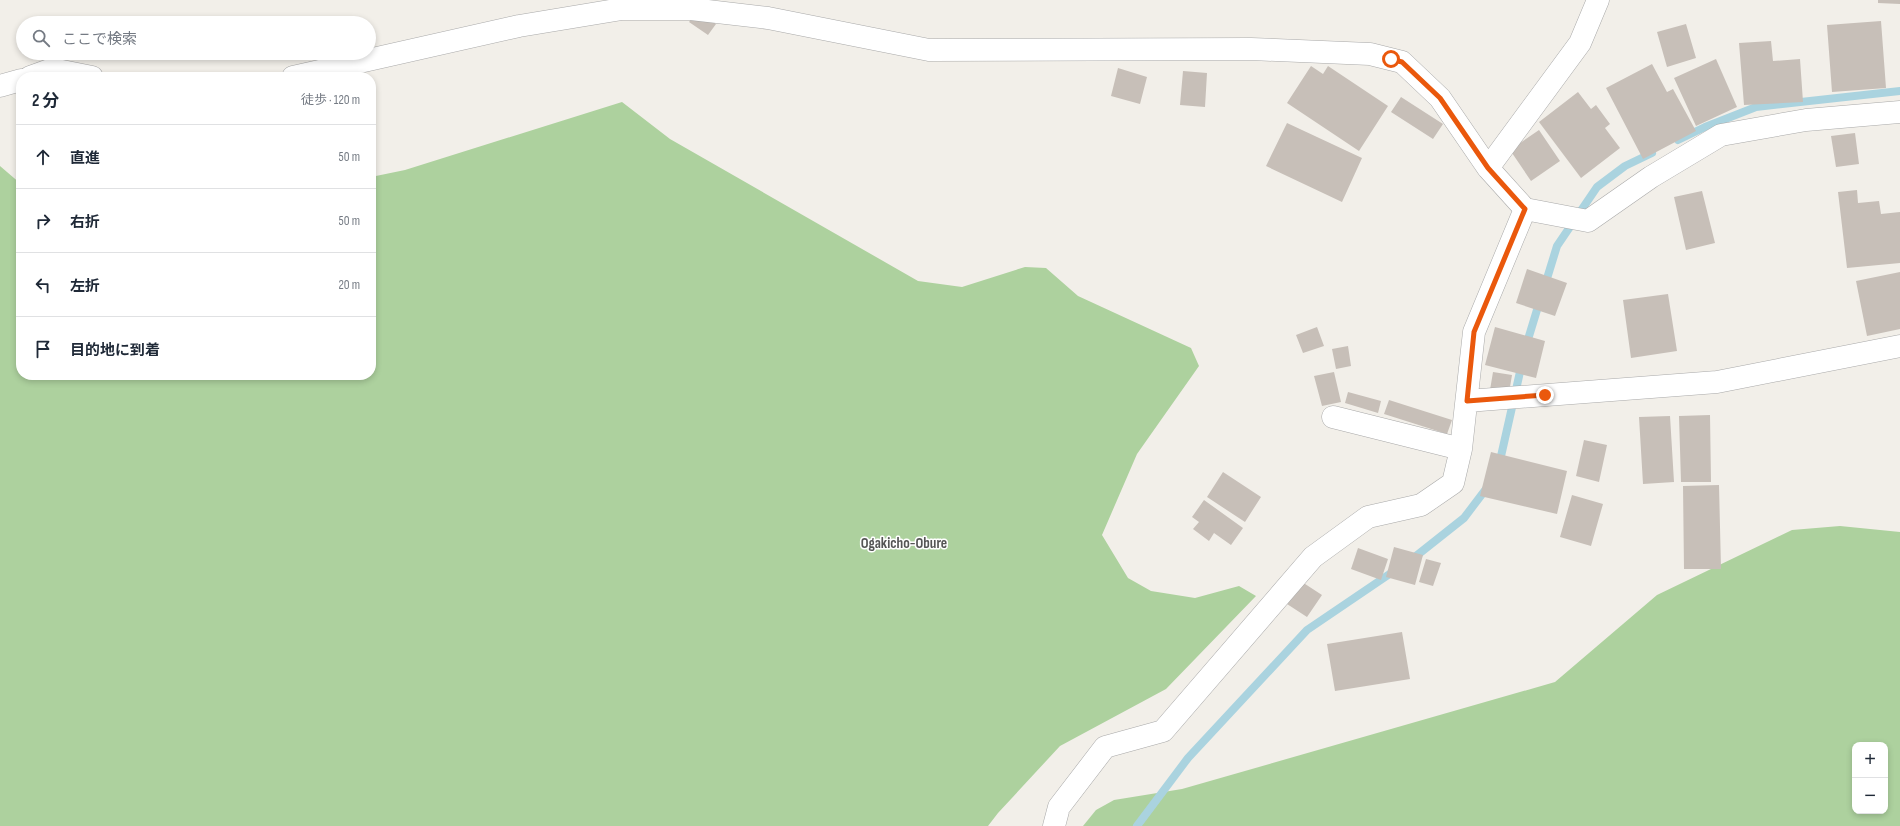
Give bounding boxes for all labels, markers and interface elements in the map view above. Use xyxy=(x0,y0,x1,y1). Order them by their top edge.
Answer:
search box xyxy=(16,16,376,60)
icon: search xyxy=(30,27,52,49)
text: ここで検索 xyxy=(62,30,137,49)
route start xyxy=(1382,50,1400,68)
text: 2 分 xyxy=(32,91,59,111)
text: 徒歩 · 120 m xyxy=(301,92,360,108)
icon: ahead xyxy=(32,146,54,168)
text: 直進 xyxy=(70,149,100,168)
text: 50 m xyxy=(339,149,360,165)
icon: right xyxy=(32,210,54,232)
text: 右折 xyxy=(70,213,100,232)
text: 50 m xyxy=(339,213,360,229)
icon: left xyxy=(32,274,54,296)
text: 左折 xyxy=(70,277,100,296)
text: 20 m xyxy=(338,277,360,293)
icon: arrive xyxy=(32,338,54,360)
text: 目的地に到着 xyxy=(70,341,160,360)
route end xyxy=(1536,386,1554,404)
district label: Ogakicho-Obure xyxy=(861,534,947,553)
map controls xyxy=(1852,742,1888,814)
button: + xyxy=(1852,742,1888,778)
button: − xyxy=(1852,778,1888,814)

